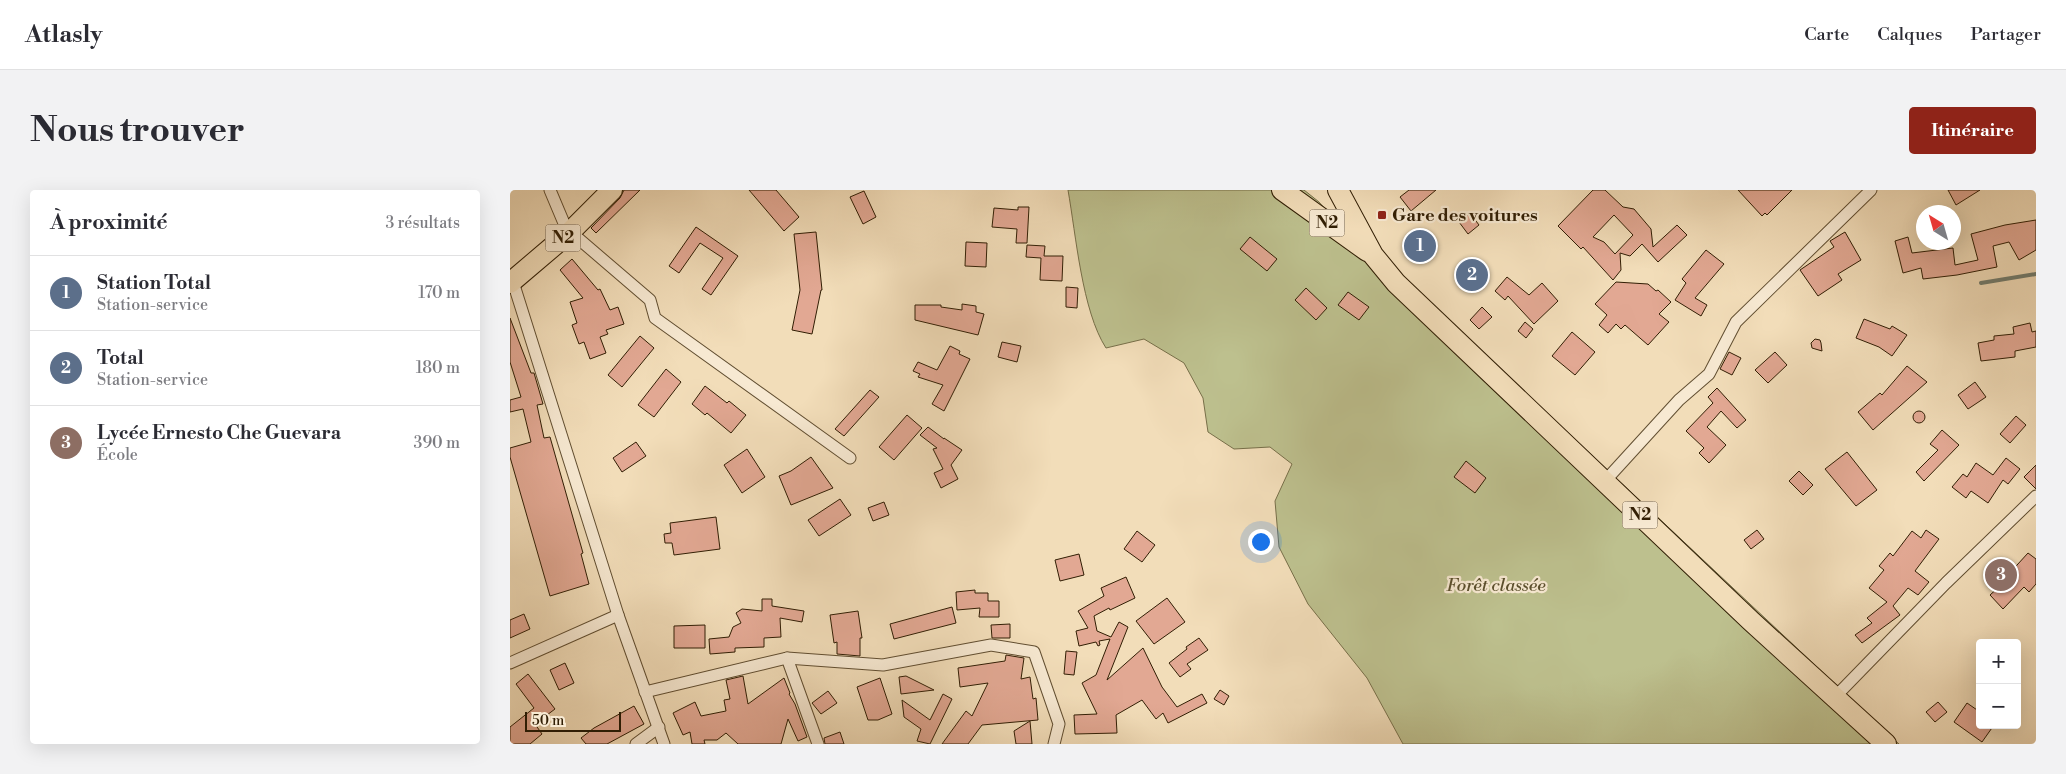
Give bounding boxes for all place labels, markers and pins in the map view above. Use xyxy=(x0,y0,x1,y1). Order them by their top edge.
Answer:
place label: Gare des voitures xyxy=(1392,204,1538,227)
marker: Gare des voitures xyxy=(1376,209,1388,221)
pin: 1 xyxy=(1404,227,1436,265)
pin: 2 xyxy=(1456,256,1488,294)
pin: 3 xyxy=(1985,556,2017,594)

